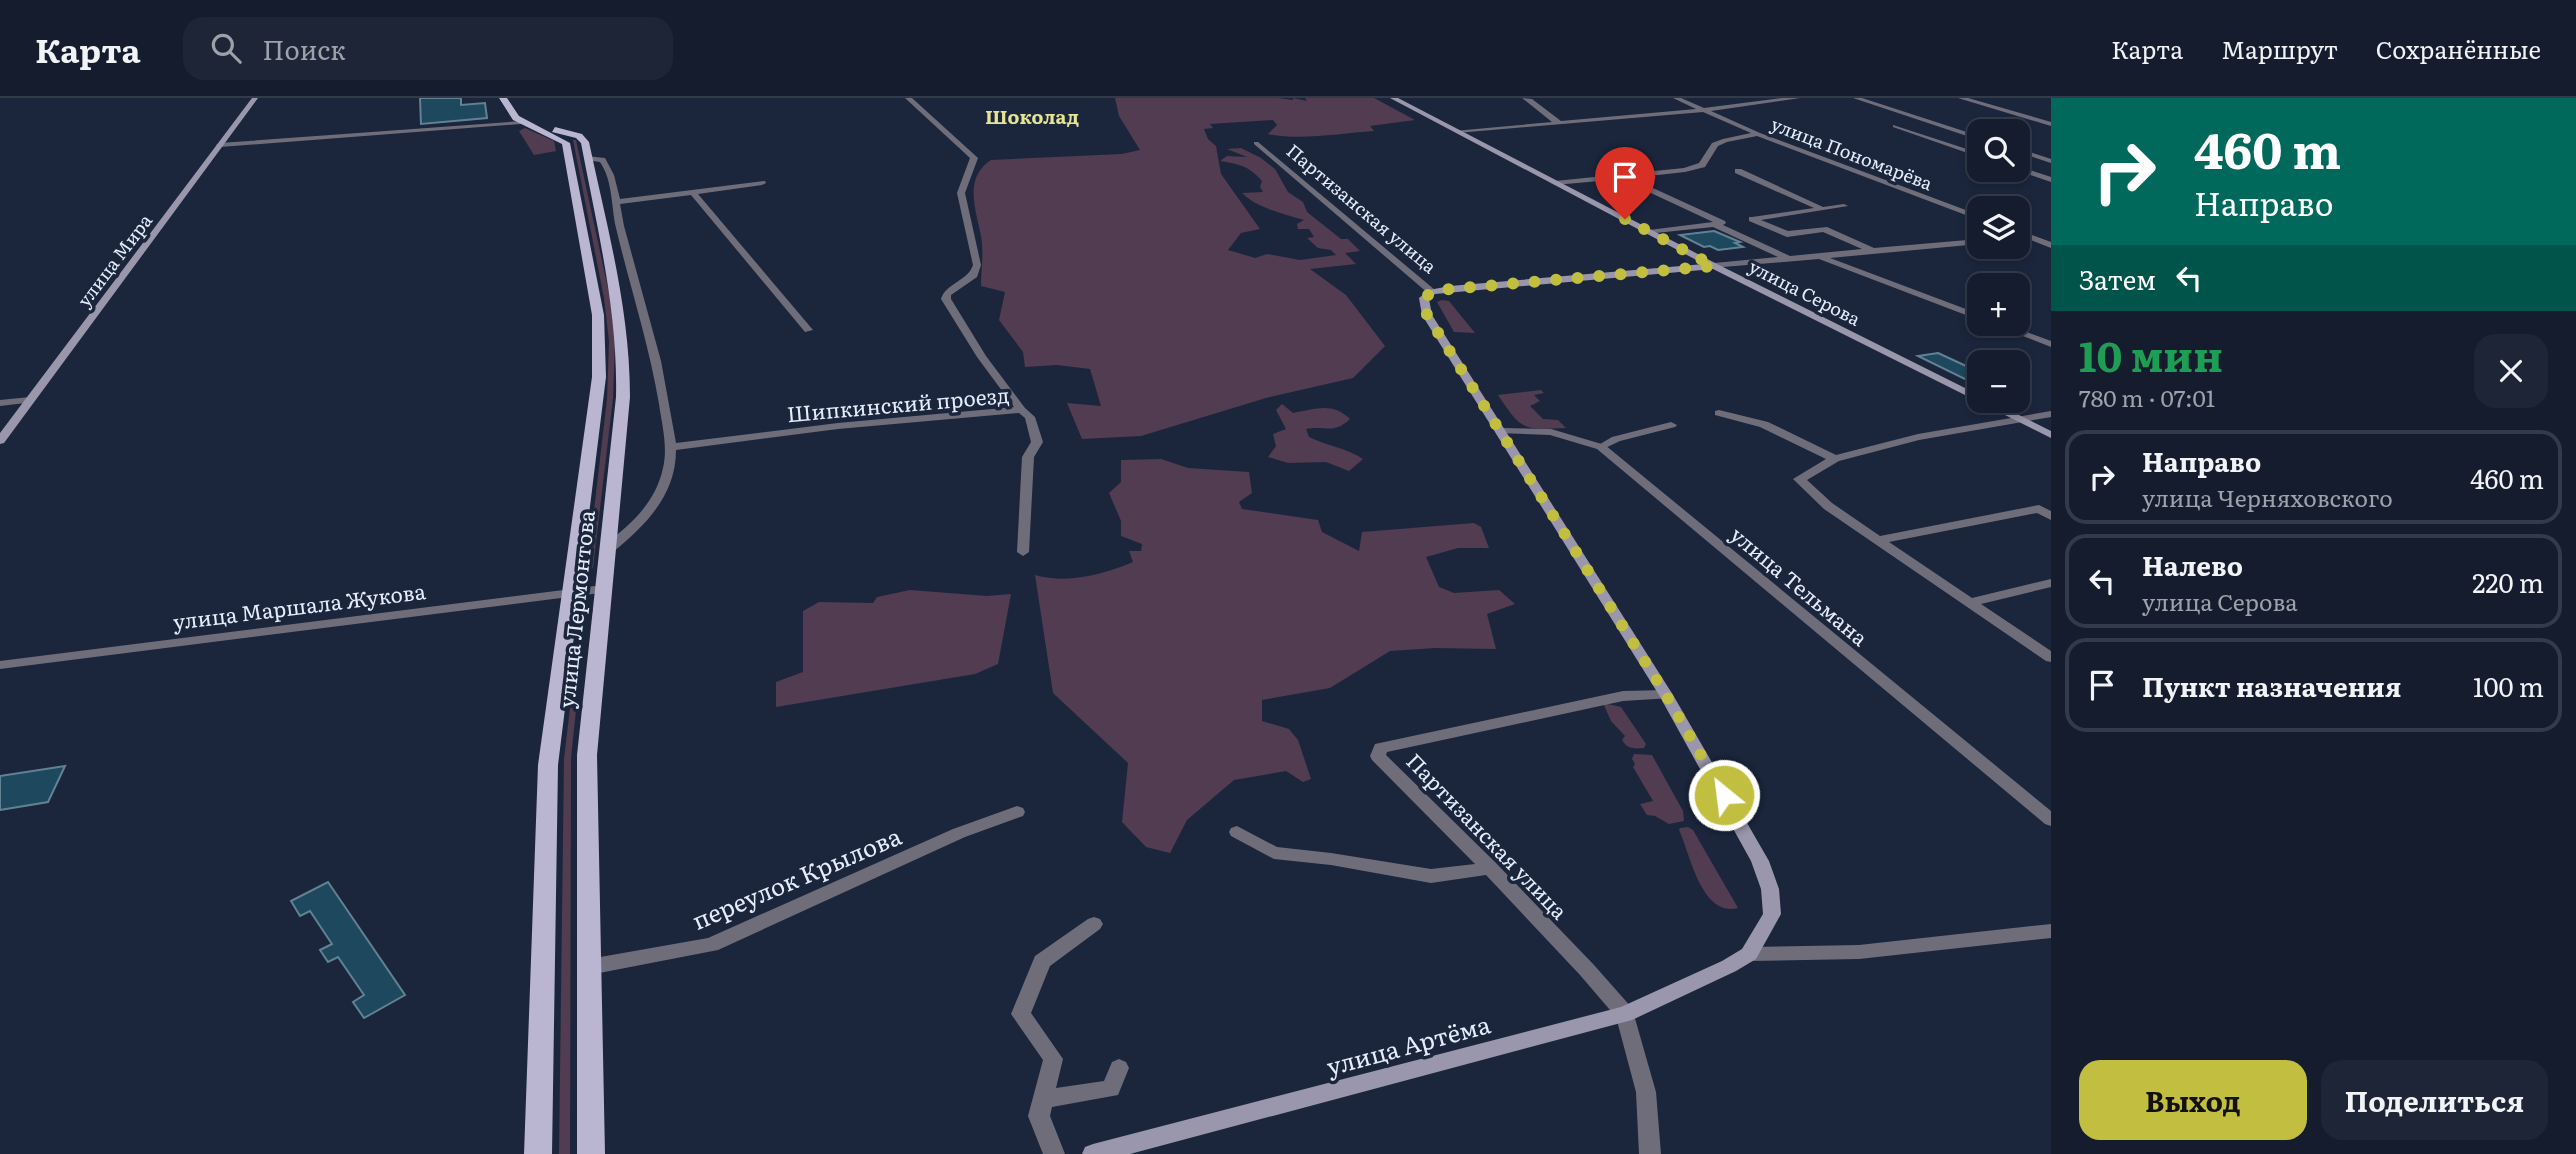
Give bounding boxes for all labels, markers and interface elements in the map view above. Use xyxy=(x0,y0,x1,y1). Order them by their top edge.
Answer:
search box xyxy=(183,17,673,80)
text: Карта xyxy=(35,24,141,73)
icon: search xyxy=(207,29,245,67)
text: Поиск xyxy=(263,29,346,68)
text: Карта xyxy=(2111,31,2183,66)
text: Маршрут xyxy=(2221,31,2338,66)
text: Сохранённые xyxy=(2376,31,2541,66)
district label: Шоколад xyxy=(985,102,1079,130)
street label: улица Пономарёва xyxy=(1767,110,1937,196)
text: 460 m xyxy=(2194,111,2341,184)
map controls xyxy=(1967,119,2030,413)
button: search xyxy=(1967,119,2030,182)
icon: right xyxy=(2079,126,2170,217)
street label: Партизанская улица xyxy=(1281,137,1443,279)
pin xyxy=(1595,147,1655,219)
icon: arrive xyxy=(1606,158,1644,196)
text: Направо xyxy=(2194,178,2334,226)
button: layers xyxy=(1967,196,2030,259)
street label: улица Мира xyxy=(70,208,158,312)
street label: улица Серова xyxy=(1745,252,1866,332)
text: Затем xyxy=(2079,259,2156,298)
icon: left xyxy=(2170,259,2208,297)
button: + xyxy=(1967,273,2030,336)
text: 10 мин xyxy=(2079,323,2223,385)
button: close xyxy=(2474,334,2548,408)
button: − xyxy=(1967,350,2030,413)
street label: Шипкинский проезд xyxy=(786,378,1010,428)
text: 780 m · 07:01 xyxy=(2079,380,2215,414)
text: Направо xyxy=(2142,441,2261,480)
icon: right xyxy=(2083,458,2121,496)
text: 460 m xyxy=(2470,458,2544,497)
text: улица Черняховского xyxy=(2142,480,2393,514)
street label: улица Лермонтова xyxy=(549,508,601,709)
street label: улица Тельмана xyxy=(1725,518,1876,652)
text: Налево xyxy=(2142,545,2243,584)
icon: left xyxy=(2083,562,2121,600)
text: 220 m xyxy=(2472,562,2544,601)
street label: улица Маршала Жукова xyxy=(171,574,428,636)
text: улица Серова xyxy=(2142,584,2298,618)
icon: arrive xyxy=(2083,666,2121,704)
text: Пункт назначения xyxy=(2142,666,2401,705)
text: 100 m xyxy=(2473,666,2544,705)
street label: Партизанская улица xyxy=(1400,745,1576,925)
position arrow xyxy=(1687,758,1761,832)
street label: переулок Крылова xyxy=(686,817,906,937)
street label: улица Артёма xyxy=(1322,1005,1494,1083)
button: Выход xyxy=(2079,1060,2307,1140)
button: Поделиться xyxy=(2321,1060,2548,1140)

